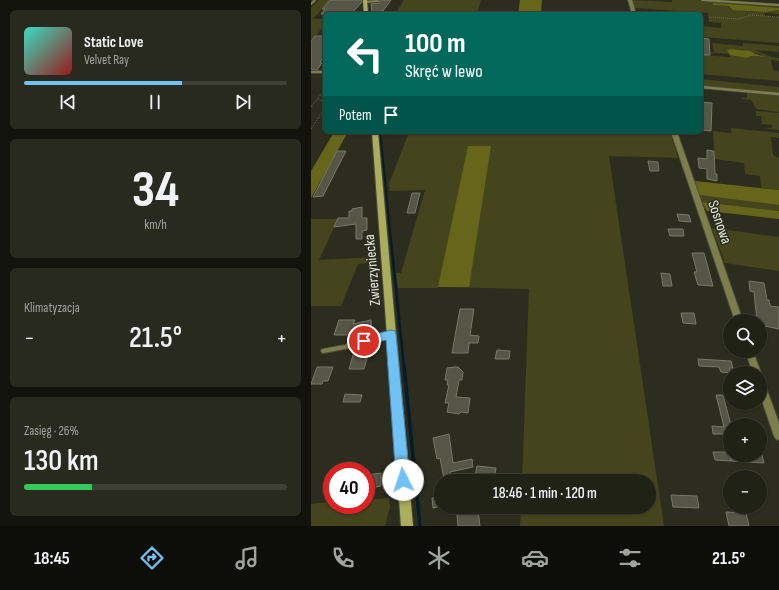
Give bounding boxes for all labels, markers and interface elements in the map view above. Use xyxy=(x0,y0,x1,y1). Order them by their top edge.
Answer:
text: 100 m xyxy=(405,27,466,60)
icon: left xyxy=(339,28,391,80)
text: Static Love xyxy=(84,33,143,52)
text: Velvet Ray xyxy=(84,52,129,68)
text: Skręć w lewo xyxy=(405,61,483,82)
icon: previous xyxy=(57,91,79,113)
icon: pause xyxy=(144,91,166,113)
icon: next xyxy=(232,91,254,113)
icon: arrive xyxy=(380,104,402,126)
text: Potem xyxy=(339,106,372,125)
text: 34 xyxy=(132,159,179,222)
street label: Sosnowa xyxy=(703,198,736,247)
text: km/h xyxy=(144,217,167,233)
street label: Zwierzyniecka xyxy=(360,233,385,306)
text: Klimatyzacja xyxy=(24,300,80,316)
map controls xyxy=(723,314,767,514)
button: search xyxy=(723,314,767,358)
text: 21.5° xyxy=(129,320,182,356)
pin xyxy=(347,324,381,358)
text: − xyxy=(24,325,35,352)
text: + xyxy=(276,325,287,352)
icon: arrive xyxy=(353,330,375,352)
button: layers xyxy=(723,366,767,410)
button: + xyxy=(723,418,767,462)
text: Zasięg · 26% xyxy=(24,423,79,439)
text: 130 km xyxy=(24,443,99,479)
position arrow xyxy=(382,459,424,501)
speed limit sign: 40 xyxy=(323,462,375,514)
button: − xyxy=(723,470,767,514)
text: 18:46 · 1 min · 120 m xyxy=(493,484,597,503)
icon: directions xyxy=(138,544,166,572)
icon: music xyxy=(233,544,261,572)
icon: phone xyxy=(329,544,357,572)
icon: climate xyxy=(425,544,453,572)
icon: car xyxy=(521,544,549,572)
icon: filters xyxy=(616,544,644,572)
text: 18:45 xyxy=(34,548,70,569)
text: 21.5° xyxy=(712,548,745,569)

